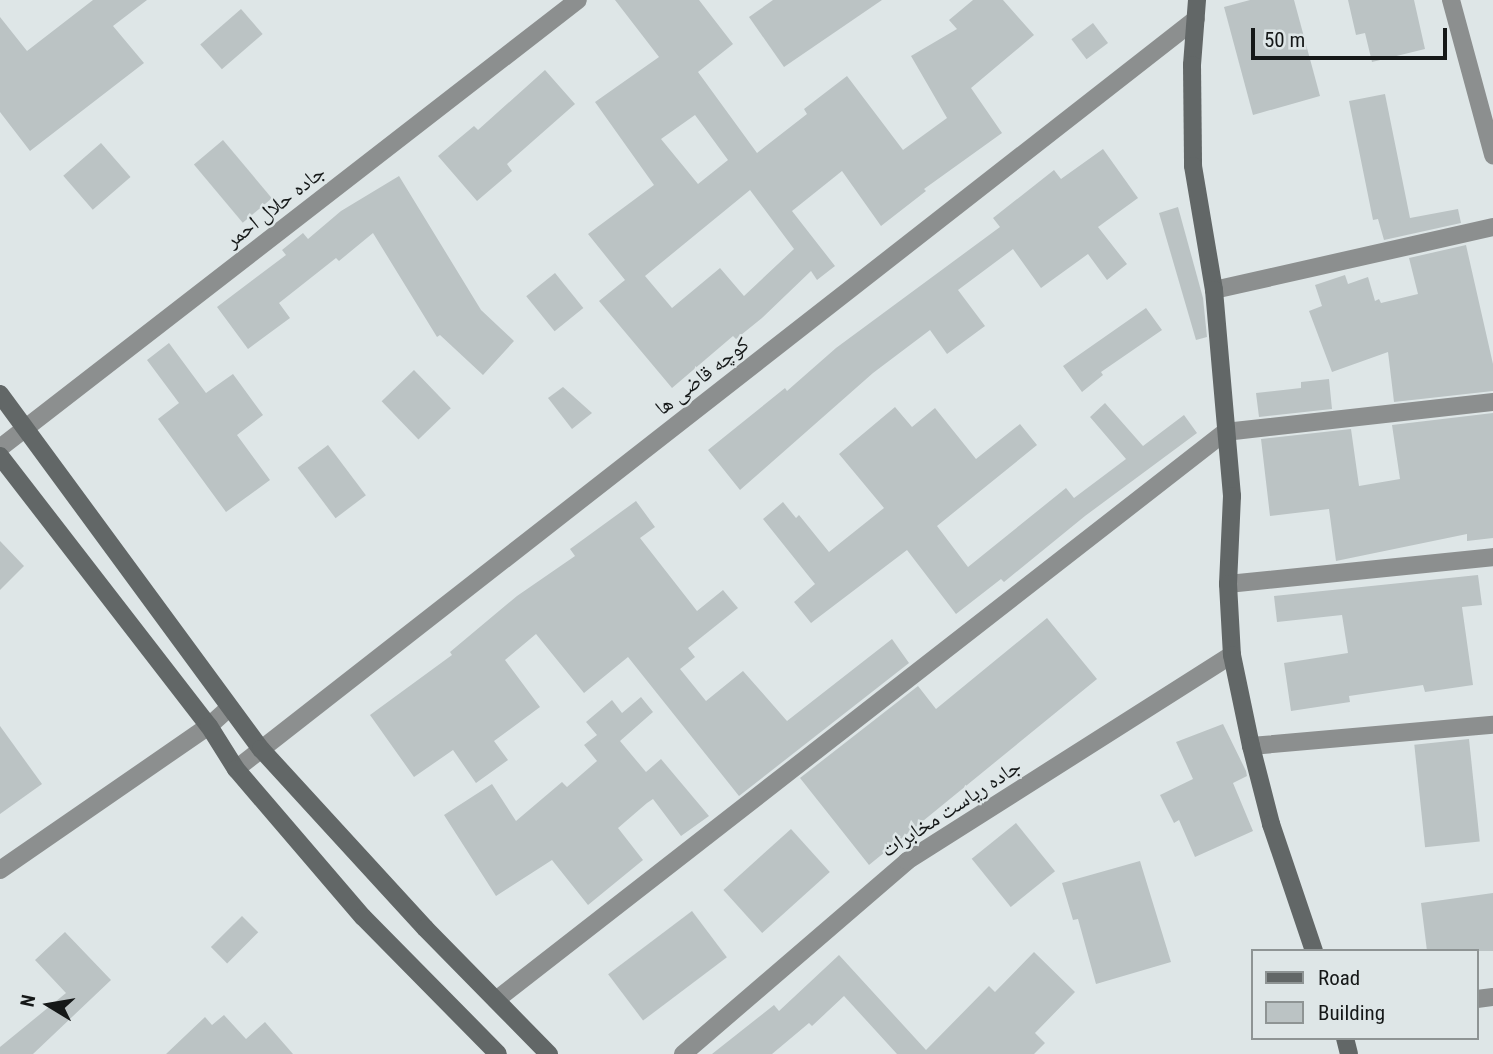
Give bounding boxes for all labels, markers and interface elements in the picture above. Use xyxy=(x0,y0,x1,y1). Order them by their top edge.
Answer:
scale bar xyxy=(1255,14,1451,58)
text: 50 m xyxy=(1264,28,1305,52)
street label: جاده حلال احمر xyxy=(220,159,330,253)
street label: کوچه قاضی ها xyxy=(650,332,754,420)
street label: جاده ریاست مخابرات xyxy=(876,753,1026,863)
legend xyxy=(1252,949,1479,1040)
text: Road xyxy=(1318,966,1360,990)
north arrow xyxy=(14,970,84,1040)
text: N xyxy=(15,993,40,1009)
text: Building xyxy=(1318,1001,1385,1025)

